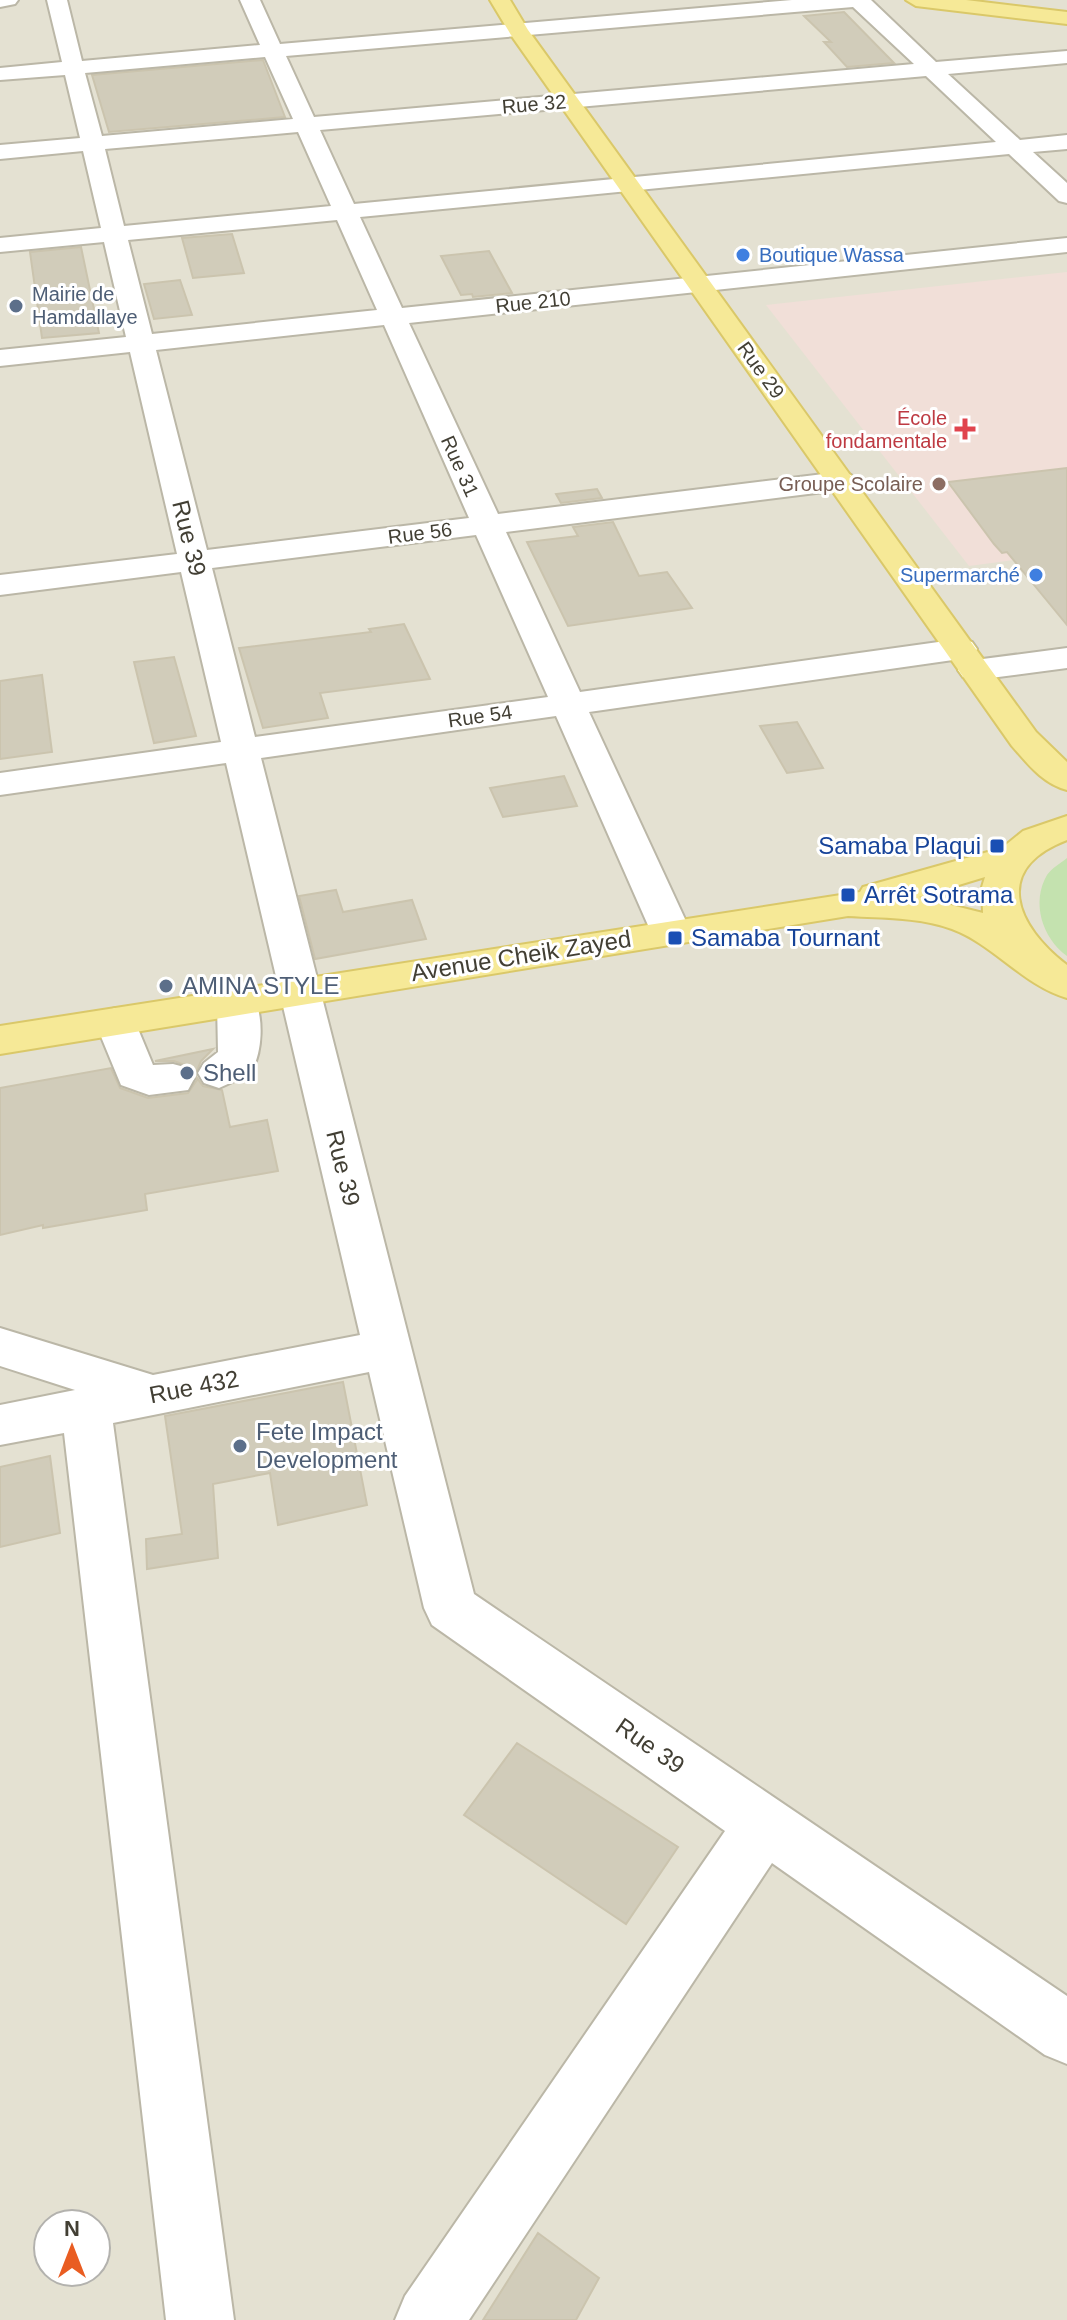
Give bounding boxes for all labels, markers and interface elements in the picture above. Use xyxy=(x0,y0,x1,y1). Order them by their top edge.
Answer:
street label: Rue 32 xyxy=(501,90,567,118)
place label: Boutique Wassa xyxy=(759,244,905,266)
marker: Boutique Wassa xyxy=(734,246,752,264)
place label: Mairie de Hamdallaye xyxy=(32,283,138,328)
street label: Rue 210 xyxy=(494,287,572,317)
marker: Mairie de Hamdallaye xyxy=(7,297,25,315)
street label: Rue 29 xyxy=(733,337,789,403)
place label: École fondamentale xyxy=(826,407,947,452)
marker: École fondamentale xyxy=(954,418,976,440)
street label: Rue 31 xyxy=(437,432,483,500)
place label: Groupe Scolaire xyxy=(778,473,923,495)
marker: Groupe Scolaire xyxy=(930,475,948,493)
street label: Rue 39 xyxy=(167,497,212,579)
street label: Rue 56 xyxy=(387,518,453,548)
place label: Supermarché xyxy=(900,564,1020,586)
marker: Supermarché xyxy=(1027,566,1045,584)
street label: Rue 54 xyxy=(447,701,513,731)
place label: Samaba Plaqui xyxy=(818,832,981,859)
marker: Samaba Plaqui xyxy=(988,837,1006,855)
place label: Arrêt Sotrama xyxy=(864,881,1014,908)
marker: Arrêt Sotrama xyxy=(839,886,857,904)
place label: Samaba Tournant xyxy=(691,924,880,951)
street label: Avenue Cheik Zayed xyxy=(409,925,633,986)
marker: Samaba Tournant xyxy=(666,929,684,947)
place label: AMINA STYLE xyxy=(182,972,339,999)
marker: AMINA STYLE xyxy=(157,977,175,995)
place label: Shell xyxy=(203,1059,256,1086)
marker: Shell xyxy=(178,1064,196,1082)
street label: Rue 39 xyxy=(321,1127,366,1209)
street label: Rue 432 xyxy=(147,1365,241,1408)
place label: Fete Impact Development xyxy=(256,1418,398,1473)
marker: Fete Impact Development xyxy=(231,1437,249,1455)
street label: Rue 39 xyxy=(611,1712,690,1779)
north arrow xyxy=(32,2208,112,2288)
text: N xyxy=(64,2216,80,2241)

